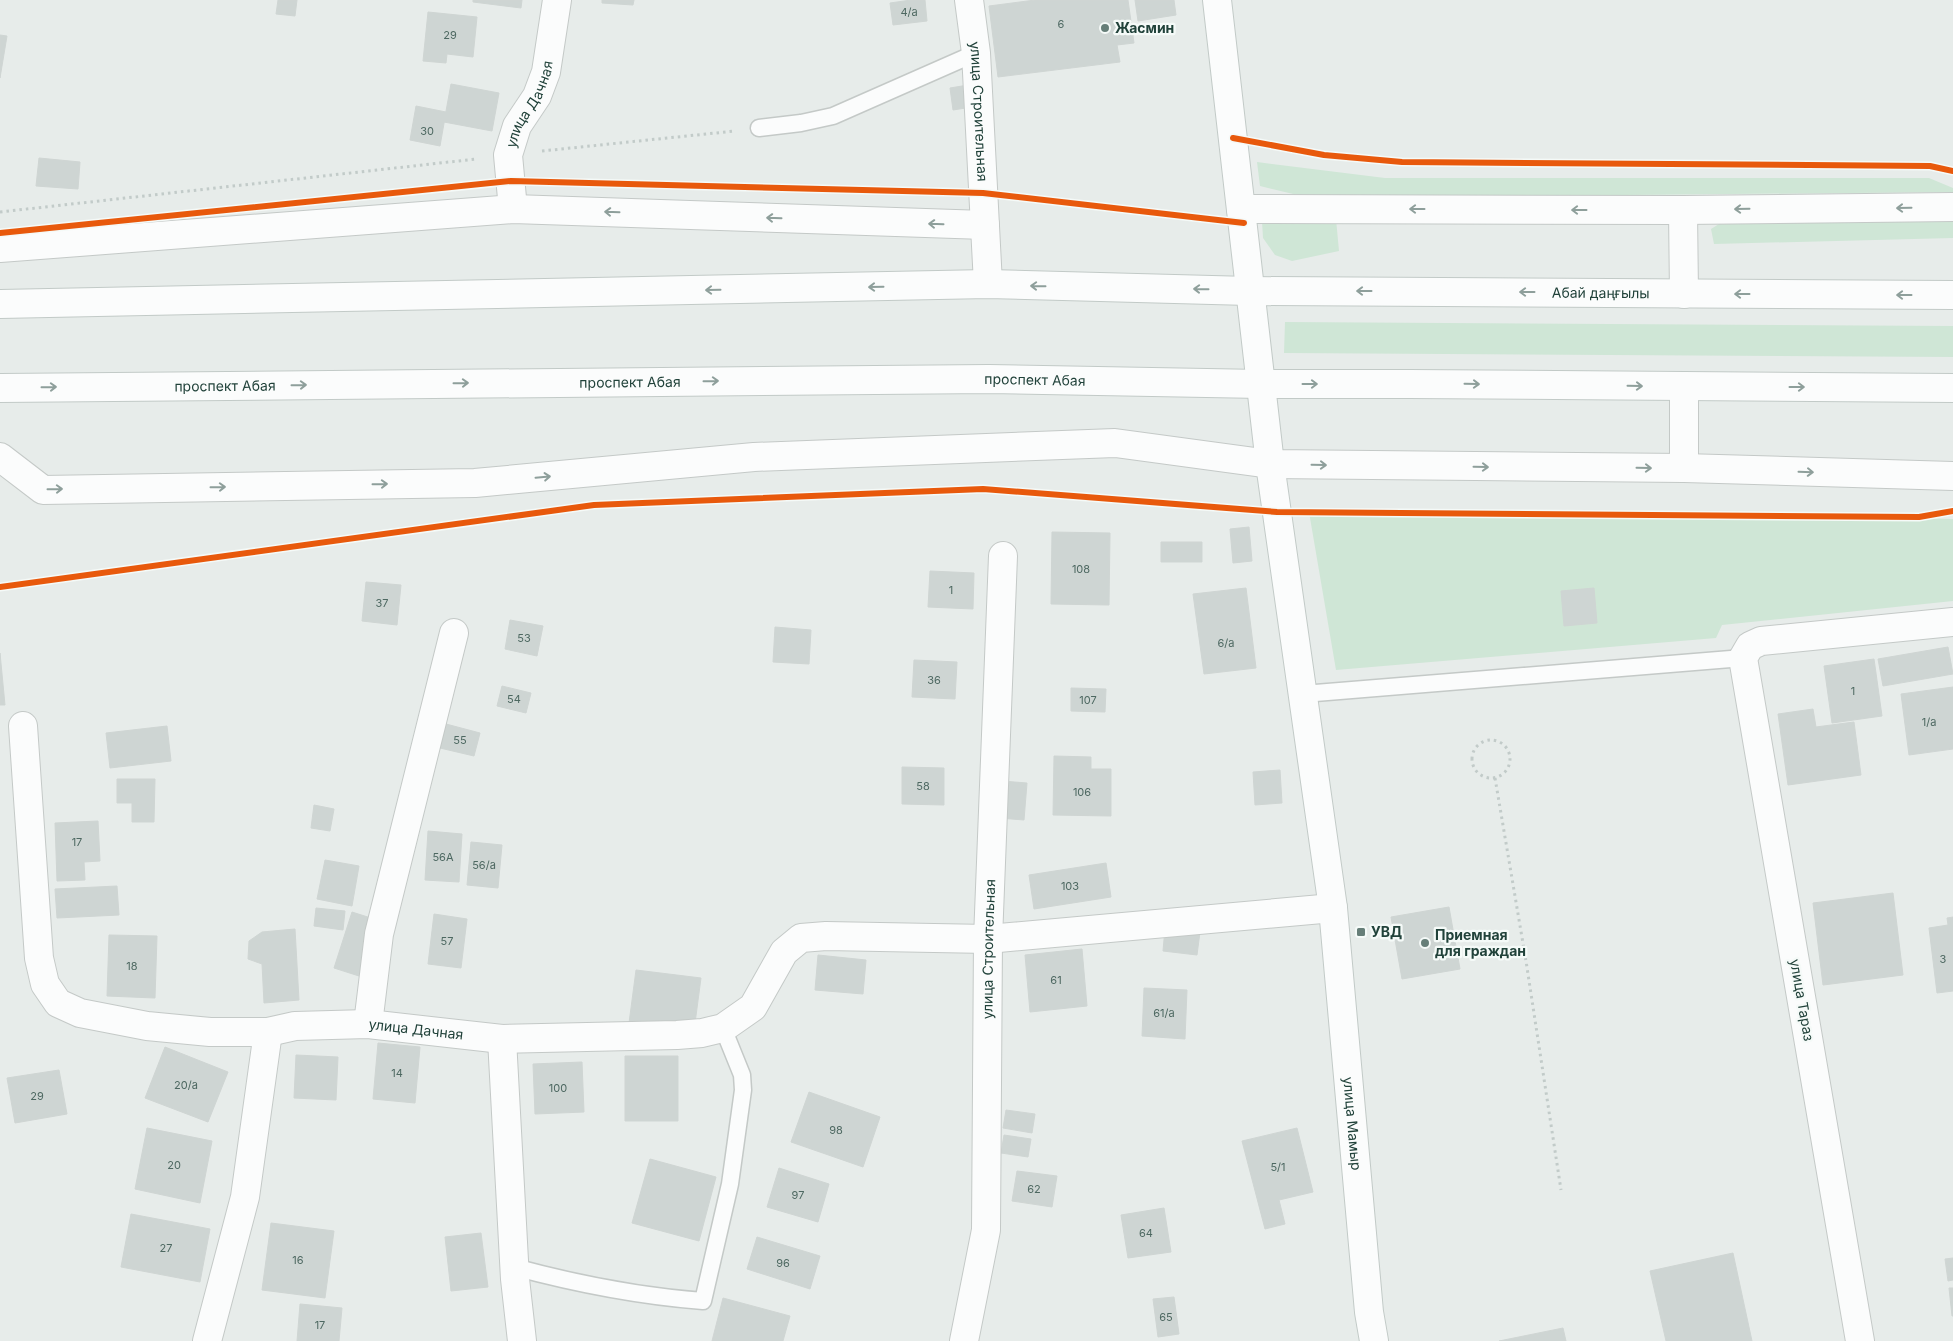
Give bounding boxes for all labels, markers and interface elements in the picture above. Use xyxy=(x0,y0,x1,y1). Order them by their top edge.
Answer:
house number: 4/а xyxy=(900,5,918,19)
house number: 6 xyxy=(1058,17,1065,31)
place label: Жасмин xyxy=(1115,19,1174,36)
marker: Жасмин xyxy=(1099,22,1111,34)
house number: 29 xyxy=(443,28,457,42)
street label: улица Строительная xyxy=(967,40,992,182)
street label: улица Дачная xyxy=(502,59,556,150)
house number: 30 xyxy=(420,124,434,138)
one-way arrow xyxy=(1897,203,1913,213)
one-way arrow xyxy=(1409,204,1426,214)
one-way arrow xyxy=(1734,204,1750,214)
one-way arrow xyxy=(1572,205,1588,215)
one-way arrow xyxy=(604,208,620,217)
one-way arrow xyxy=(766,213,782,223)
one-way arrow xyxy=(929,219,945,228)
one-way arrow xyxy=(1031,281,1047,290)
one-way arrow xyxy=(868,282,884,291)
street label: Абай даңғылы xyxy=(1552,284,1650,301)
one-way arrow xyxy=(706,285,722,295)
one-way arrow xyxy=(1193,285,1209,294)
one-way arrow xyxy=(1357,286,1373,296)
one-way arrow xyxy=(1519,288,1535,297)
one-way arrow xyxy=(1734,289,1750,299)
one-way arrow xyxy=(1897,290,1913,300)
street label: проспект Абая xyxy=(984,370,1086,389)
street label: проспект Абая xyxy=(579,373,681,391)
street label: проспект Абая xyxy=(174,376,276,394)
one-way arrow xyxy=(702,376,719,386)
one-way arrow xyxy=(453,379,469,388)
one-way arrow xyxy=(1301,379,1317,389)
one-way arrow xyxy=(1464,379,1480,389)
one-way arrow xyxy=(290,380,306,390)
one-way arrow xyxy=(1626,381,1642,391)
one-way arrow xyxy=(40,382,56,392)
one-way arrow xyxy=(1788,382,1805,392)
one-way arrow xyxy=(1310,460,1327,470)
one-way arrow xyxy=(1473,462,1489,471)
one-way arrow xyxy=(1636,463,1652,473)
one-way arrow xyxy=(1798,467,1814,477)
one-way arrow xyxy=(534,472,550,481)
one-way arrow xyxy=(372,479,388,489)
one-way arrow xyxy=(210,482,226,492)
one-way arrow xyxy=(47,484,63,494)
house number: 108 xyxy=(1072,562,1090,576)
house number: 1 xyxy=(949,583,953,597)
house number: 37 xyxy=(375,596,389,610)
house number: 53 xyxy=(517,631,531,645)
house number: 6/а xyxy=(1218,636,1234,650)
house number: 36 xyxy=(927,673,941,687)
house number: 1 xyxy=(1851,684,1855,698)
house number: 54 xyxy=(507,692,521,706)
house number: 107 xyxy=(1079,693,1097,707)
house number: 1/а xyxy=(1922,715,1936,729)
house number: 55 xyxy=(453,733,467,747)
house number: 58 xyxy=(916,779,930,793)
house number: 106 xyxy=(1073,785,1091,799)
house number: 17 xyxy=(72,835,82,849)
house number: 56А xyxy=(432,850,454,864)
house number: 56/а xyxy=(472,858,496,872)
street label: улица Строительная xyxy=(978,879,998,1019)
house number: 103 xyxy=(1061,879,1079,893)
place label: УВД xyxy=(1371,923,1402,940)
marker: УВД xyxy=(1355,926,1367,938)
place label: Приемная для граждан xyxy=(1435,926,1526,959)
house number: 57 xyxy=(441,934,453,948)
marker: Приемная для граждан xyxy=(1419,937,1431,949)
house number: 3 xyxy=(1940,952,1947,966)
street label: улица Тараз xyxy=(1787,958,1818,1042)
house number: 18 xyxy=(126,959,138,973)
house number: 61 xyxy=(1050,973,1062,987)
house number: 61/а xyxy=(1153,1006,1175,1020)
street label: улица Дачная xyxy=(368,1015,464,1043)
house number: 14 xyxy=(391,1066,403,1080)
street label: улица Мамыр xyxy=(1340,1076,1365,1171)
house number: 20/а xyxy=(174,1078,198,1092)
house number: 100 xyxy=(549,1081,567,1095)
house number: 29 xyxy=(30,1089,44,1103)
house number: 98 xyxy=(829,1123,843,1137)
house number: 20 xyxy=(167,1158,181,1172)
house number: 5/1 xyxy=(1270,1160,1286,1174)
house number: 62 xyxy=(1027,1182,1041,1196)
house number: 97 xyxy=(792,1188,804,1202)
house number: 64 xyxy=(1139,1226,1153,1240)
house number: 27 xyxy=(160,1241,172,1255)
house number: 16 xyxy=(292,1253,304,1267)
house number: 96 xyxy=(776,1256,790,1270)
house number: 65 xyxy=(1159,1310,1173,1324)
house number: 17 xyxy=(315,1318,325,1332)

